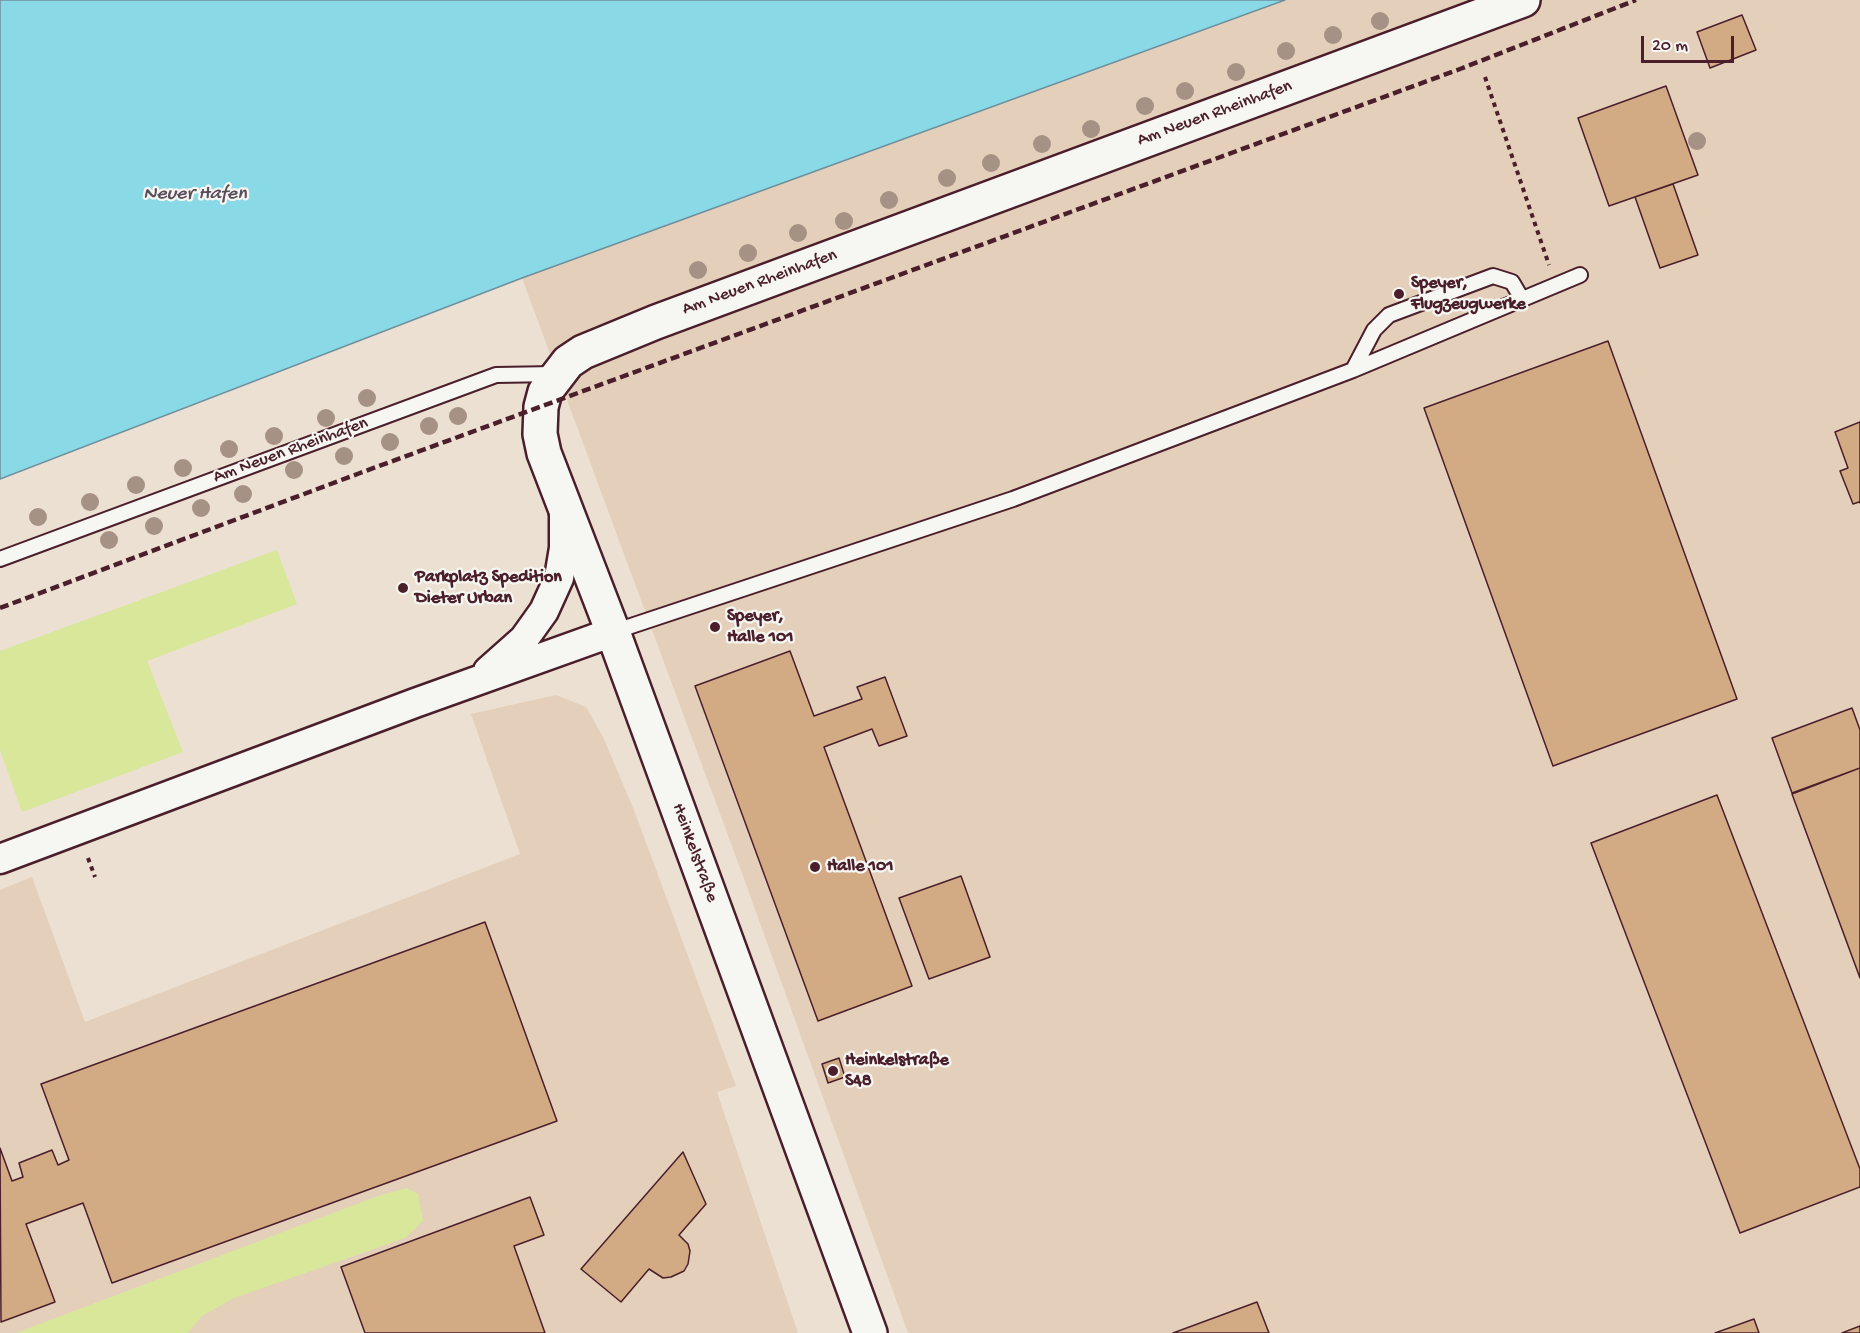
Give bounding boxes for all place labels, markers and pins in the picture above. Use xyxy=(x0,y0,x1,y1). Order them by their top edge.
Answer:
place label: Speyer, Flugzeugwerke xyxy=(1411,273,1526,316)
marker: Speyer, Flugzeugwerke xyxy=(1392,287,1406,301)
place label: Parkplatz Spedition Dieter Urban xyxy=(415,567,562,610)
marker: Parkplatz Spedition Dieter Urban xyxy=(396,581,410,595)
place label: Speyer, Halle 101 xyxy=(727,606,794,648)
marker: Speyer, Halle 101 xyxy=(708,620,722,634)
place label: Halle 101 xyxy=(827,856,894,878)
marker: Halle 101 xyxy=(808,860,822,874)
place label: Heinkelstraße S48 xyxy=(845,1050,949,1092)
marker: Heinkelstraße S48 xyxy=(826,1064,840,1078)

